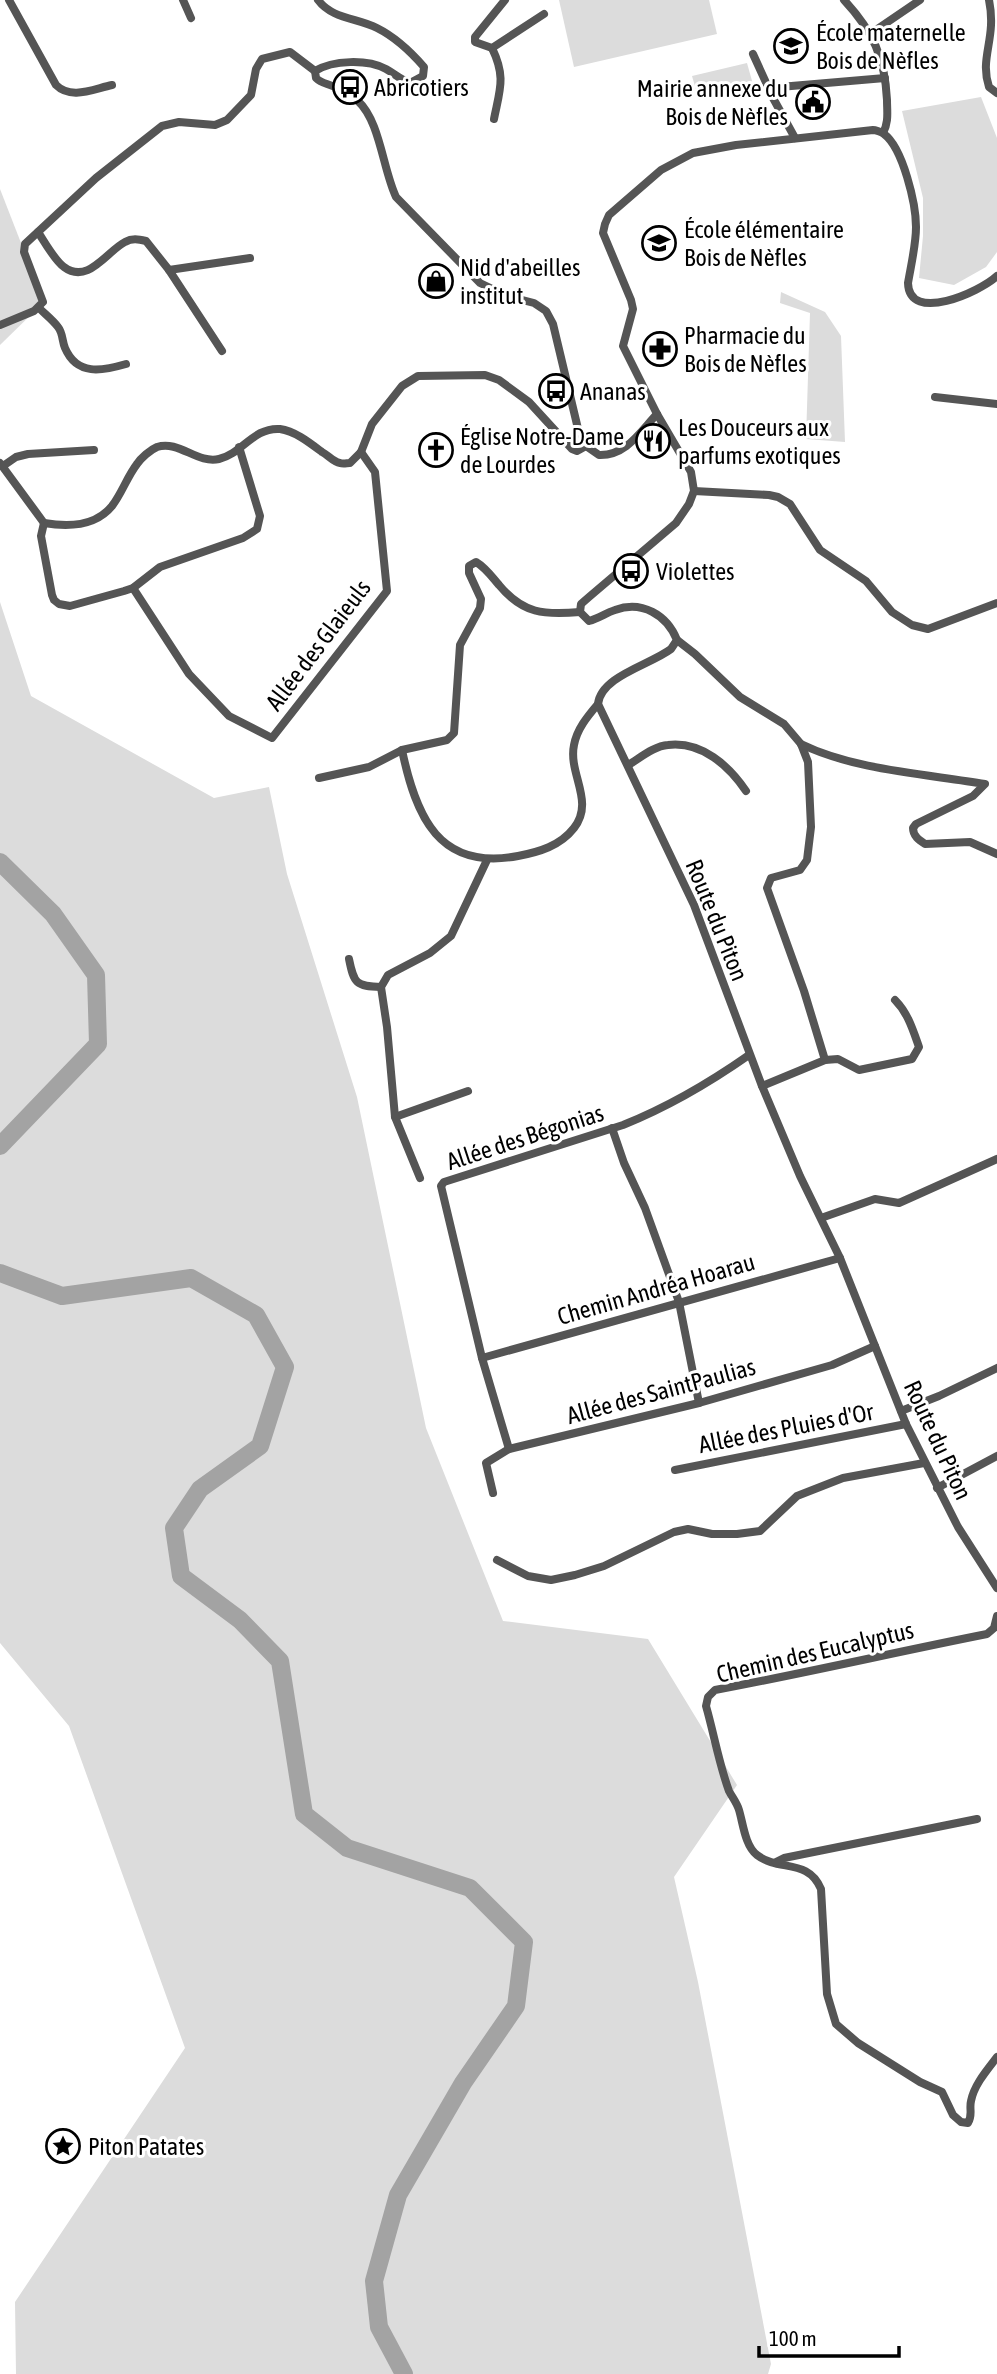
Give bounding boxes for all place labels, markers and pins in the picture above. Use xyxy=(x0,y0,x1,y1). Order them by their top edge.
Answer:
place label: École maternelle Bois de Nèfles xyxy=(816,19,966,74)
school or university icon: École maternelle Bois de Nèfles xyxy=(772,27,810,65)
bus stop icon: Abricotiers xyxy=(331,68,369,106)
place label: Abricotiers xyxy=(374,74,469,101)
place label: Mairie annexe du Bois de Nèfles xyxy=(637,75,788,130)
public building icon: Mairie annexe du Bois de Nèfles xyxy=(794,83,832,121)
place label: École élémentaire Bois de Nèfles xyxy=(684,216,844,271)
school or university icon: École élémentaire Bois de Nèfles xyxy=(640,224,678,262)
place label: Nid d'abeilles institut xyxy=(460,254,580,309)
shop icon: Nid d'abeilles institut xyxy=(417,262,455,300)
place label: Pharmacie du Bois de Nèfles xyxy=(684,322,807,377)
pharmacy icon: Pharmacie du Bois de Nèfles xyxy=(641,330,679,368)
bus stop icon: Ananas xyxy=(537,372,575,410)
place label: Ananas xyxy=(580,378,646,405)
place label: Les Douceurs aux parfums exotiques xyxy=(678,414,841,469)
restaurant icon: Les Douceurs aux parfums exotiques xyxy=(634,422,672,460)
place label: Église Notre-Dame de Lourdes xyxy=(460,423,624,478)
church icon: Église Notre-Dame de Lourdes xyxy=(417,431,455,469)
bus stop icon: Violettes xyxy=(612,552,650,590)
place label: Violettes xyxy=(656,558,735,585)
place icon: Piton Patates xyxy=(44,2127,82,2165)
place label: Piton Patates xyxy=(88,2133,204,2160)

